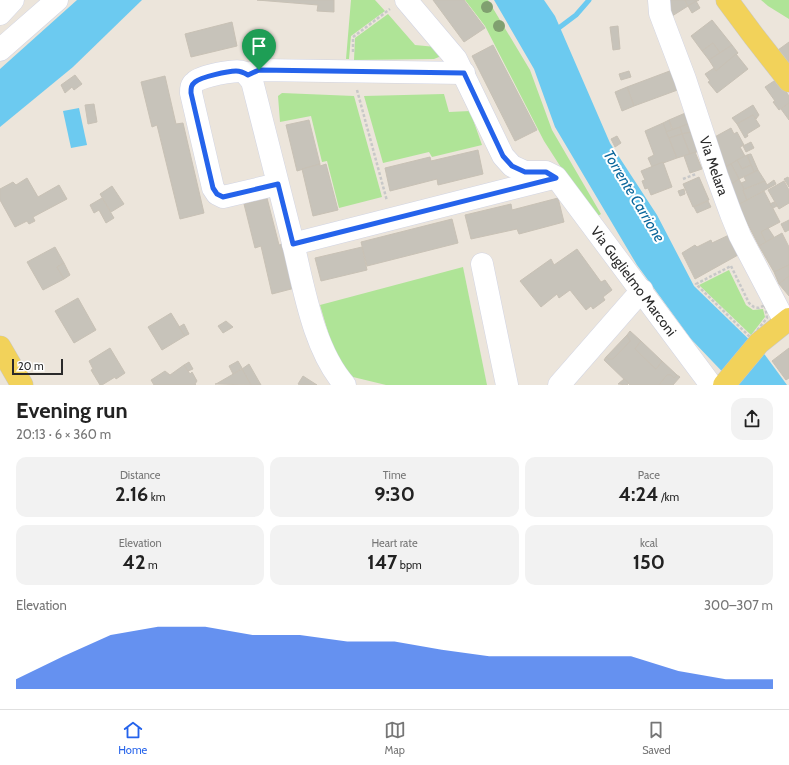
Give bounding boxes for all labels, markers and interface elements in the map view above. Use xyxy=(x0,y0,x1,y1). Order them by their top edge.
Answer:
pin xyxy=(242,29,276,70)
icon: arrive xyxy=(248,35,270,57)
street label: Via Melara xyxy=(695,134,732,198)
water label: Torrente Carrione xyxy=(600,147,668,245)
street label: Via Guglielmo Marconi xyxy=(587,223,680,340)
scale bar xyxy=(12,357,63,376)
text: 20 m xyxy=(18,359,44,373)
text: Evening run xyxy=(16,397,128,424)
button: share xyxy=(731,398,773,440)
text: 20:13 · 6 × 360 m xyxy=(16,426,111,442)
text: Distance xyxy=(120,468,160,482)
text: Time xyxy=(383,468,406,482)
text: Pace xyxy=(638,468,660,482)
text: 2.16 xyxy=(115,482,148,506)
text: 9:30 xyxy=(374,482,415,506)
text: 4:24 xyxy=(619,482,658,506)
text: km xyxy=(148,490,165,504)
text: /km xyxy=(658,490,679,504)
text: Elevation xyxy=(119,536,162,550)
text: Heart rate xyxy=(371,536,418,550)
text: kcal xyxy=(640,536,658,550)
text: 42 xyxy=(123,550,146,574)
text: 147 xyxy=(367,550,397,574)
text: 150 xyxy=(633,550,665,574)
text: m xyxy=(146,558,158,572)
text: bpm xyxy=(397,558,422,572)
text: Elevation xyxy=(16,597,67,613)
text: 300–307 m xyxy=(704,597,773,613)
tab: Home xyxy=(118,719,147,757)
tab: Map xyxy=(384,719,406,757)
tab: Saved xyxy=(642,719,671,757)

